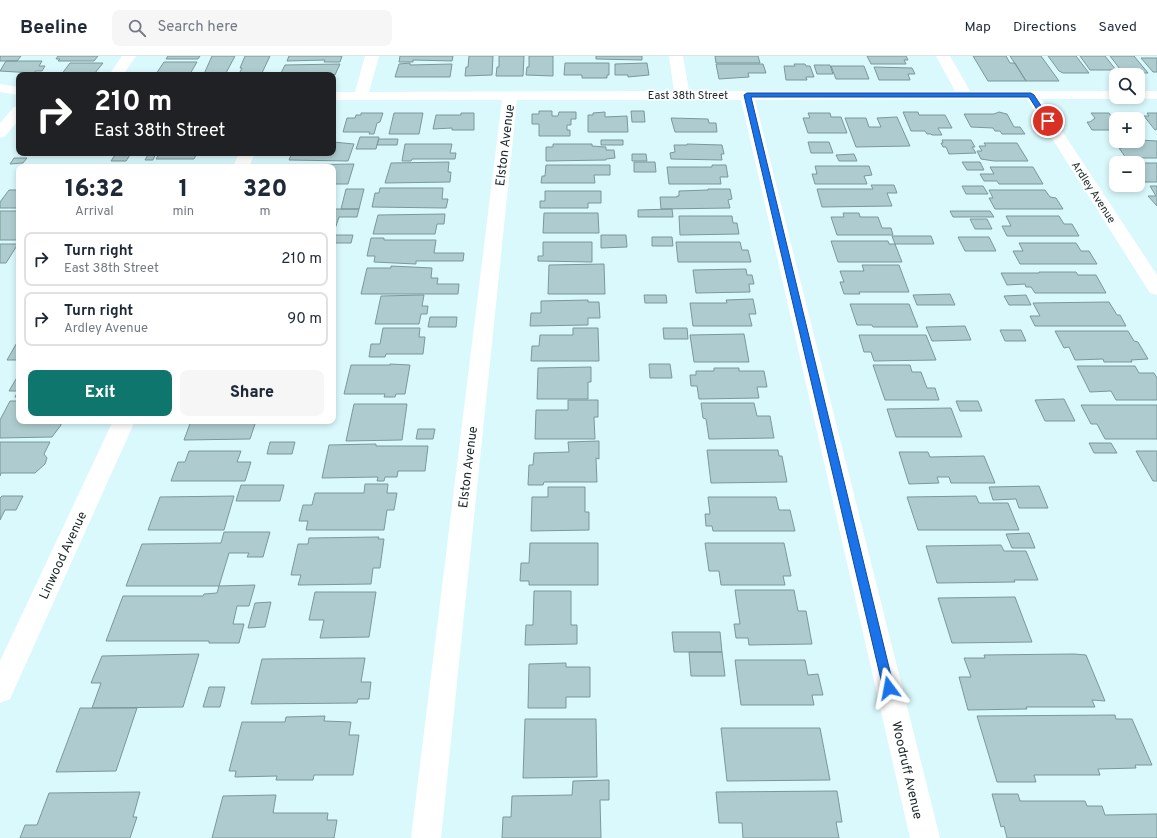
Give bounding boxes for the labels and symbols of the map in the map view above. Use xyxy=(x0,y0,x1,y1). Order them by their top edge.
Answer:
street label: East 38th Street xyxy=(648,89,728,103)
street label: Elston Avenue xyxy=(493,103,519,187)
pin xyxy=(1031,104,1065,138)
street label: Ardley Avenue xyxy=(1068,159,1118,226)
street label: Elston Avenue xyxy=(456,425,482,509)
street label: Linwood Avenue xyxy=(36,509,91,602)
position arrow xyxy=(868,667,910,709)
street label: Woodruff Avenue xyxy=(887,720,925,821)

